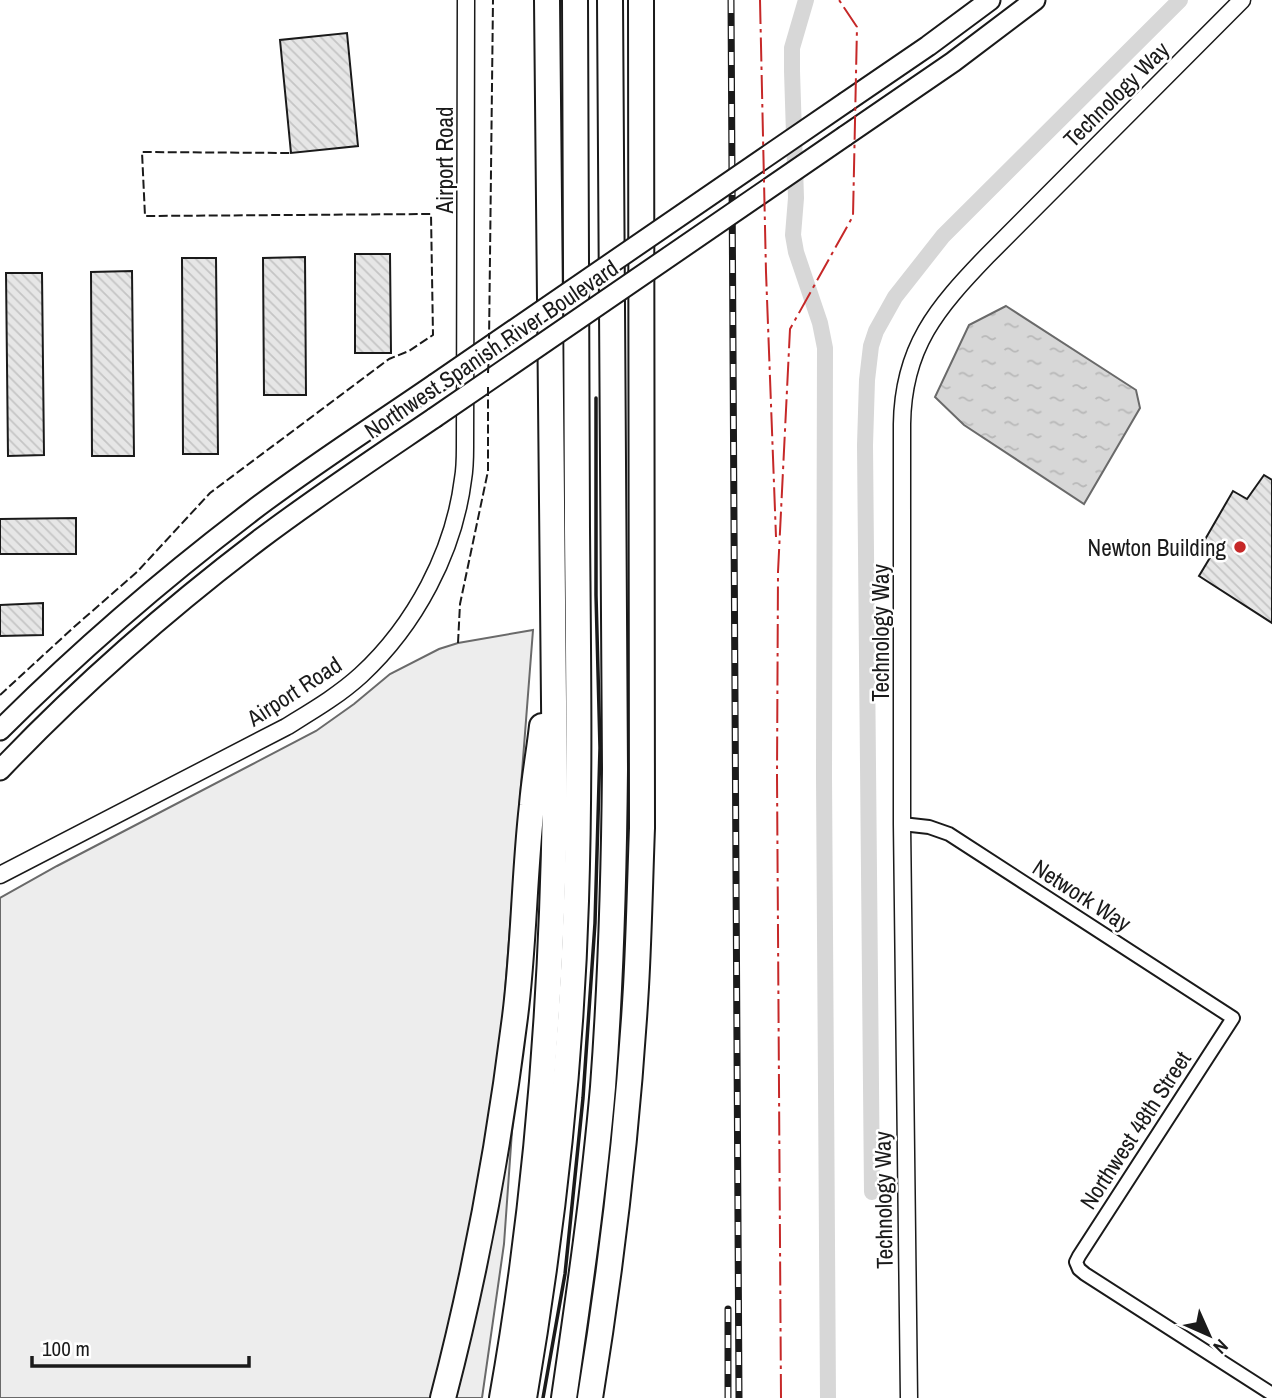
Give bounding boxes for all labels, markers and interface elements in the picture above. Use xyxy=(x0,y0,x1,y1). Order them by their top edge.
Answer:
street label: Technology Way xyxy=(1056,34,1176,154)
street label: Airport Road xyxy=(429,107,460,214)
street label: Northwest Spanish River Boulevard xyxy=(358,252,624,446)
place label: Newton Building xyxy=(1088,532,1226,563)
marker: Newton Building xyxy=(1232,539,1248,555)
street label: Technology Way xyxy=(865,564,896,702)
street label: Airport Road xyxy=(240,649,347,734)
street label: Network Way xyxy=(1027,852,1138,939)
street label: Northwest 48th Street xyxy=(1072,1045,1198,1215)
street label: Technology Way xyxy=(866,1130,900,1269)
north arrow xyxy=(1174,1300,1244,1370)
scale bar xyxy=(32,1324,248,1368)
text: 100 m xyxy=(42,1334,90,1363)
text: N xyxy=(1208,1334,1234,1360)

